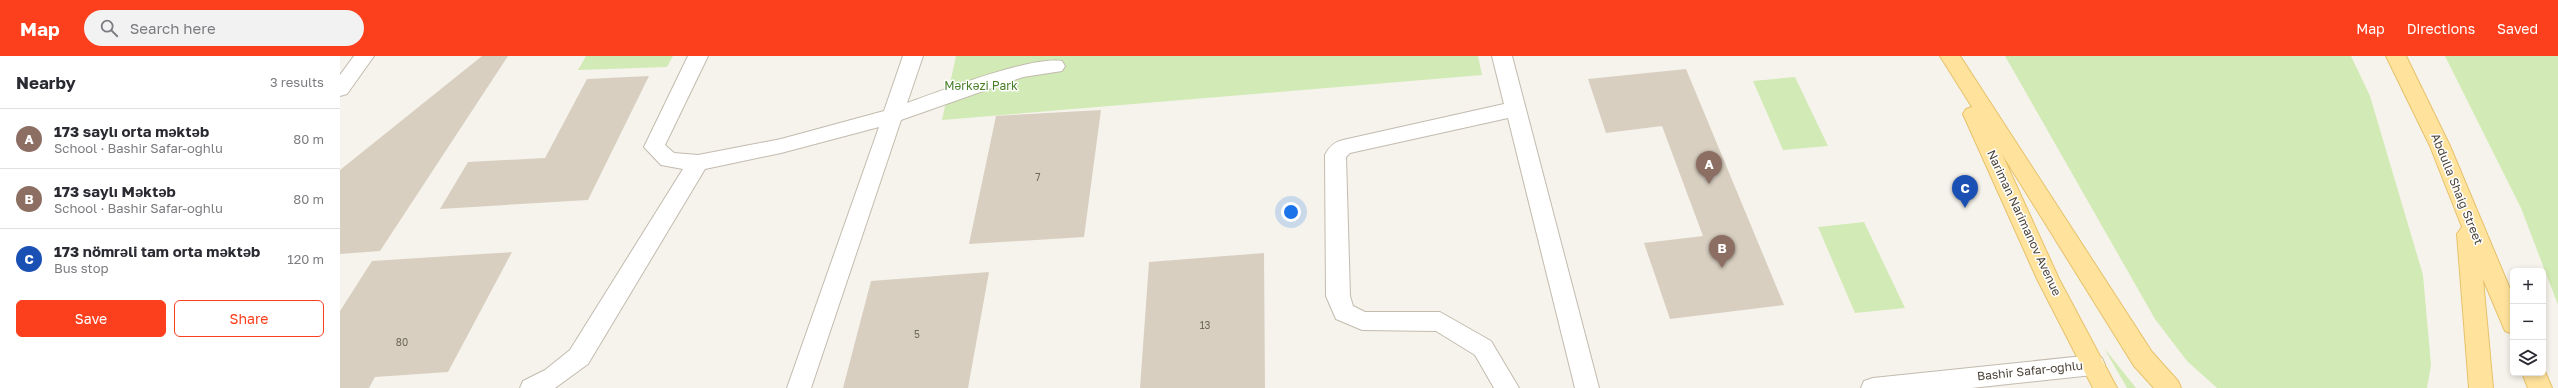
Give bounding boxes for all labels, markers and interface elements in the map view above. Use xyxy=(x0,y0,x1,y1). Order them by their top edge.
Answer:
search box xyxy=(84,10,364,46)
text: Map xyxy=(20,17,60,40)
icon: search xyxy=(98,17,120,39)
text: Search here xyxy=(130,19,216,37)
text: Map xyxy=(2356,20,2385,37)
text: Directions xyxy=(2407,20,2475,37)
text: Saved xyxy=(2497,20,2538,37)
text: Nearby xyxy=(16,72,76,93)
text: 3 results xyxy=(270,74,324,90)
park label: Mərkəzi Park xyxy=(944,78,1018,93)
text: 173 saylı orta məktəb xyxy=(54,122,209,140)
text: A xyxy=(24,131,34,147)
text: 80 m xyxy=(293,131,324,147)
street label: Abdulla Shaig Street xyxy=(2428,131,2487,247)
text: School · Bashir Safar-oghlu xyxy=(54,140,223,156)
street label: Nariman Narimanov Avenue xyxy=(1984,147,2065,298)
pin: A xyxy=(1696,151,1722,184)
house number: 7 xyxy=(1035,171,1041,183)
pin: C xyxy=(1952,175,1978,208)
text: 173 saylı Məktəb xyxy=(54,182,176,200)
text: B xyxy=(24,191,34,207)
text: 80 m xyxy=(293,191,324,207)
text: School · Bashir Safar-oghlu xyxy=(54,200,223,216)
your location xyxy=(1281,202,1301,222)
pin: B xyxy=(1709,235,1735,268)
text: 173 nömrəli tam orta məktəb xyxy=(54,242,260,260)
text: C xyxy=(24,251,34,267)
text: 120 m xyxy=(287,251,324,267)
text: Bus stop xyxy=(54,260,109,276)
map controls xyxy=(2510,268,2546,376)
button: + xyxy=(2510,268,2546,304)
button: Save xyxy=(16,300,166,337)
button: Share xyxy=(174,300,324,337)
button: − xyxy=(2510,304,2546,340)
house number: 13 xyxy=(1200,319,1210,331)
house number: 5 xyxy=(914,328,920,340)
house number: 80 xyxy=(396,336,408,348)
button: layers xyxy=(2510,340,2546,376)
street label: Bashir Safar-oghlu xyxy=(1976,357,2084,384)

